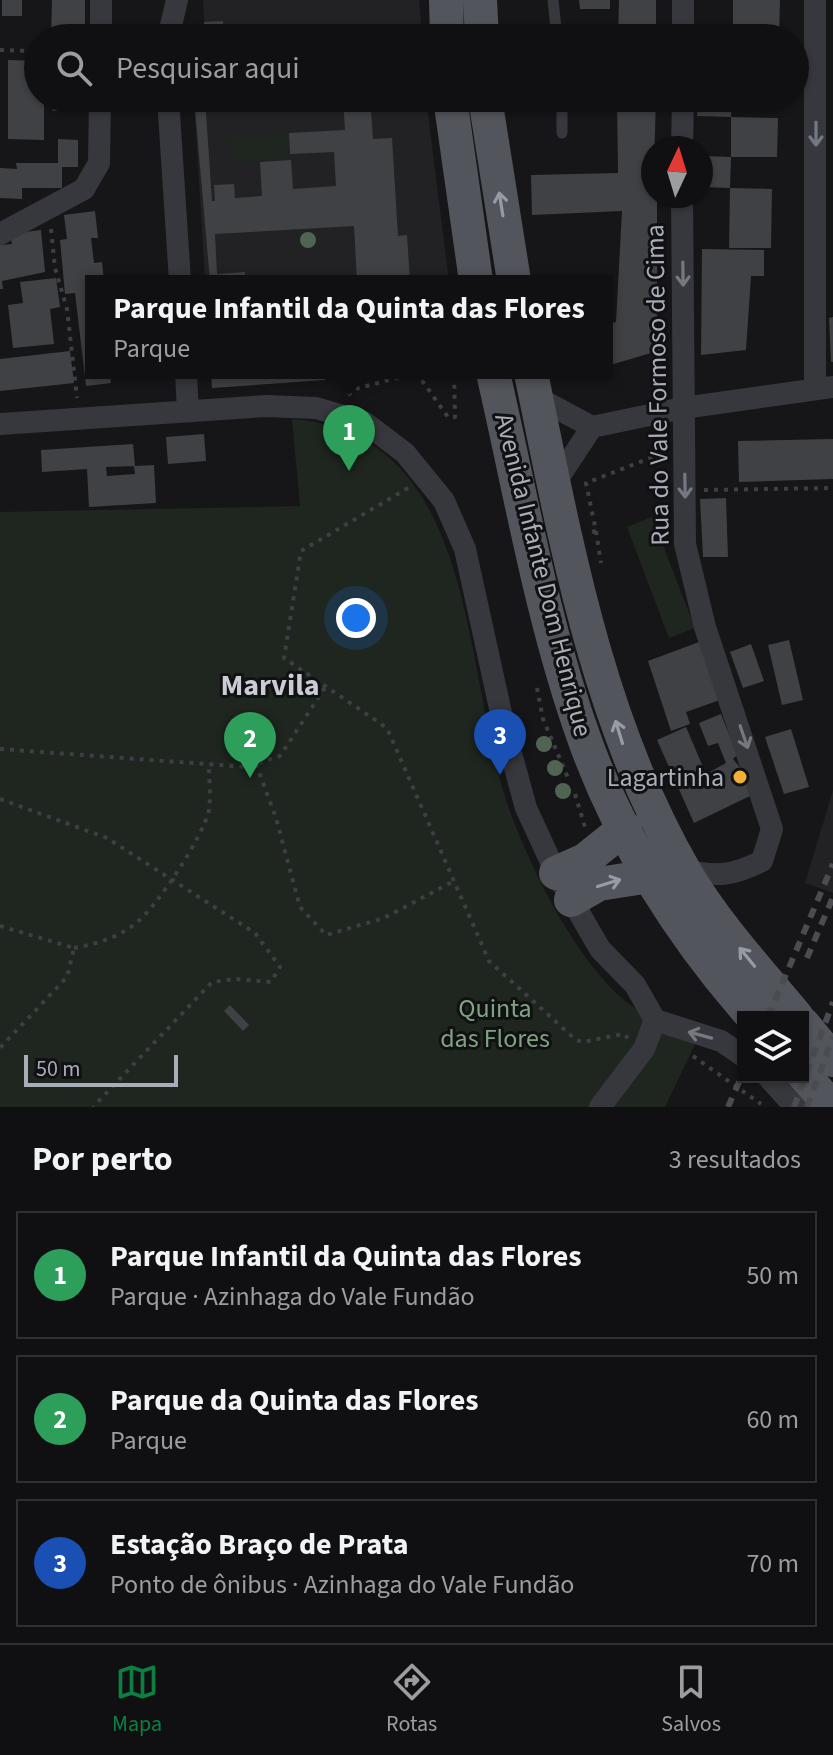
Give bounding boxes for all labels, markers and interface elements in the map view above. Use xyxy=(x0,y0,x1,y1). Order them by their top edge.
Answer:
search box xyxy=(24,24,809,112)
icon: search xyxy=(52,46,96,90)
text: Pesquisar aqui xyxy=(116,47,300,90)
one-way arrow xyxy=(808,120,824,147)
north arrow xyxy=(641,136,713,208)
one-way arrow xyxy=(493,192,508,217)
street label: Rua do Vale Formoso de Cima xyxy=(636,224,679,546)
one-way arrow xyxy=(675,260,690,287)
popup xyxy=(85,275,613,379)
text: Parque Infantil da Quinta das Flores xyxy=(113,287,585,330)
text: Parque xyxy=(113,330,190,367)
pin: 1 xyxy=(323,405,375,471)
street label: Avenida Infante Dom Henrique xyxy=(485,410,602,741)
one-way arrow xyxy=(677,472,692,499)
your location xyxy=(336,598,376,638)
district label: Marvila xyxy=(220,664,320,707)
pin: 3 xyxy=(474,709,526,775)
pin: 2 xyxy=(224,712,276,778)
one-way arrow xyxy=(611,720,625,745)
one-way arrow xyxy=(737,724,752,749)
place label: Lagartinha xyxy=(607,759,724,796)
marker: Lagartinha xyxy=(731,768,749,786)
one-way arrow xyxy=(596,874,621,889)
one-way arrow xyxy=(738,947,756,968)
park label: Quinta das Flores xyxy=(440,990,550,1057)
map controls xyxy=(737,1011,809,1083)
button: layers xyxy=(737,1011,809,1083)
one-way arrow xyxy=(688,1027,714,1042)
scale bar xyxy=(24,1051,178,1087)
text: 50 m xyxy=(36,1053,81,1085)
text: Por perto xyxy=(32,1135,173,1184)
text: 3 resultados xyxy=(669,1141,801,1178)
text: Parque Infantil da Quinta das Flores xyxy=(110,1235,582,1278)
text: 1 xyxy=(53,1257,67,1294)
text: 50 m xyxy=(746,1257,799,1294)
text: Parque · Azinhaga do Vale Fundão xyxy=(110,1278,475,1315)
text: Parque da Quinta das Flores xyxy=(110,1379,479,1422)
text: 2 xyxy=(53,1401,67,1438)
text: 60 m xyxy=(746,1401,799,1438)
text: Parque xyxy=(110,1422,187,1459)
text: Estação Braço de Prata xyxy=(110,1523,409,1566)
text: 3 xyxy=(53,1545,67,1582)
text: 70 m xyxy=(746,1545,799,1582)
text: Ponto de ônibus · Azinhaga do Vale Fundão xyxy=(110,1566,574,1603)
tab: Mapa xyxy=(112,1660,162,1740)
tab: Rotas xyxy=(386,1660,437,1740)
tab: Salvos xyxy=(661,1660,721,1740)

